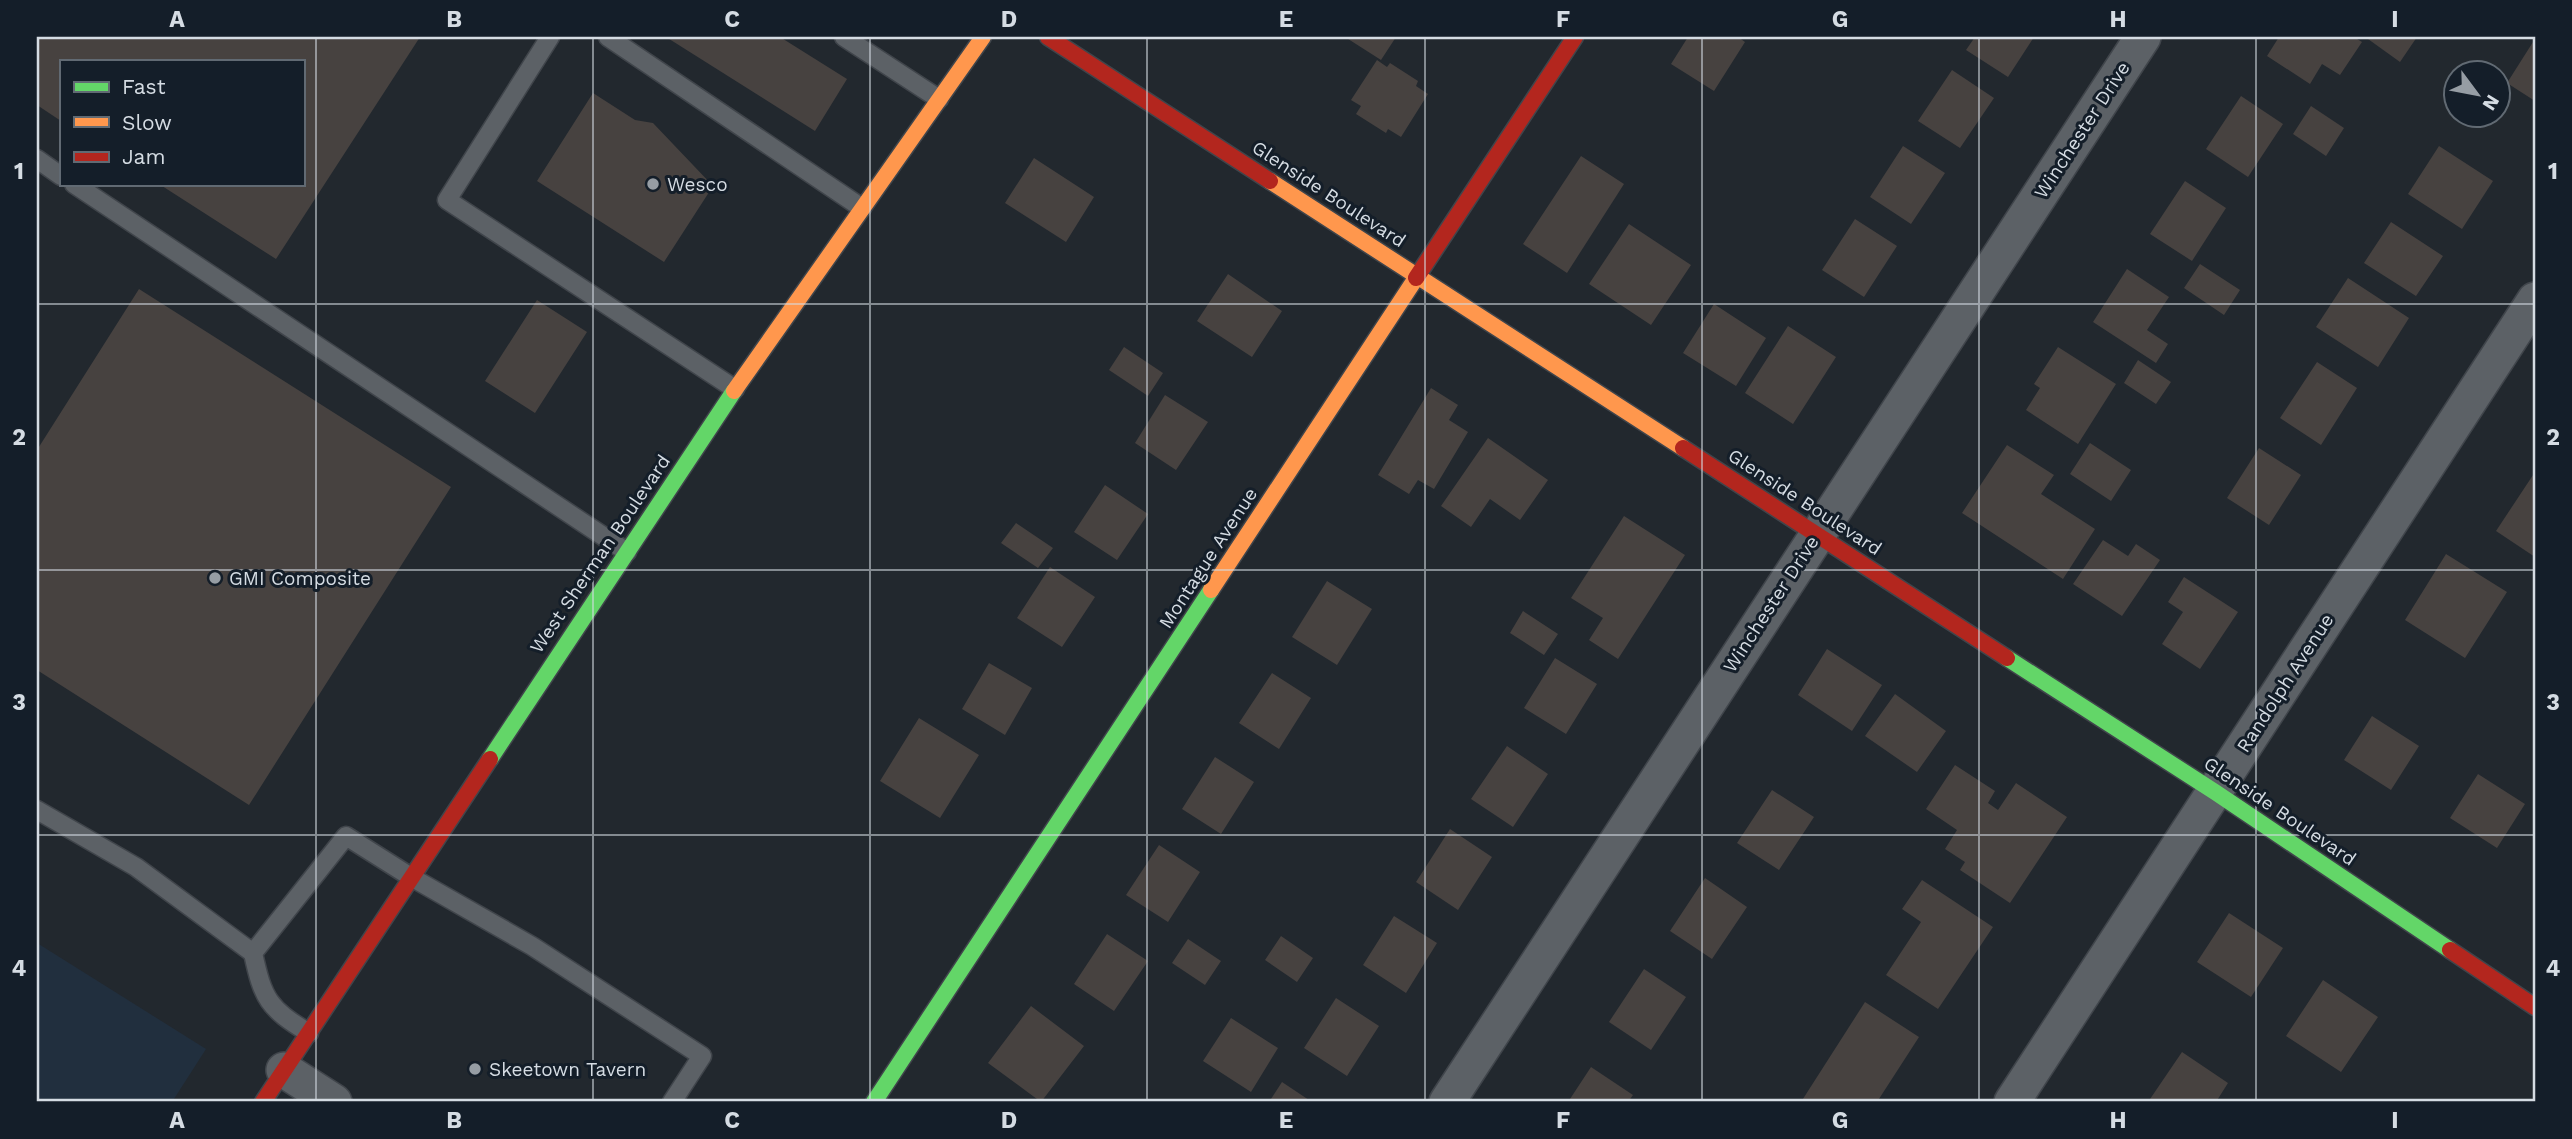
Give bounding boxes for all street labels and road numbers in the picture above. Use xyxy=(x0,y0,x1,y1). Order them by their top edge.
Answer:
street label: Winchester Drive xyxy=(2029,57,2135,203)
street label: Glenside Boulevard xyxy=(1248,136,1410,252)
street label: Glenside Boulevard xyxy=(1724,444,1886,560)
street label: West Sherman Boulevard xyxy=(525,450,675,658)
street label: Montague Avenue xyxy=(1154,483,1262,633)
street label: Winchester Drive xyxy=(1718,531,1824,677)
street label: Randolph Avenue xyxy=(2232,609,2338,757)
street label: Glenside Boulevard xyxy=(2200,752,2360,870)

